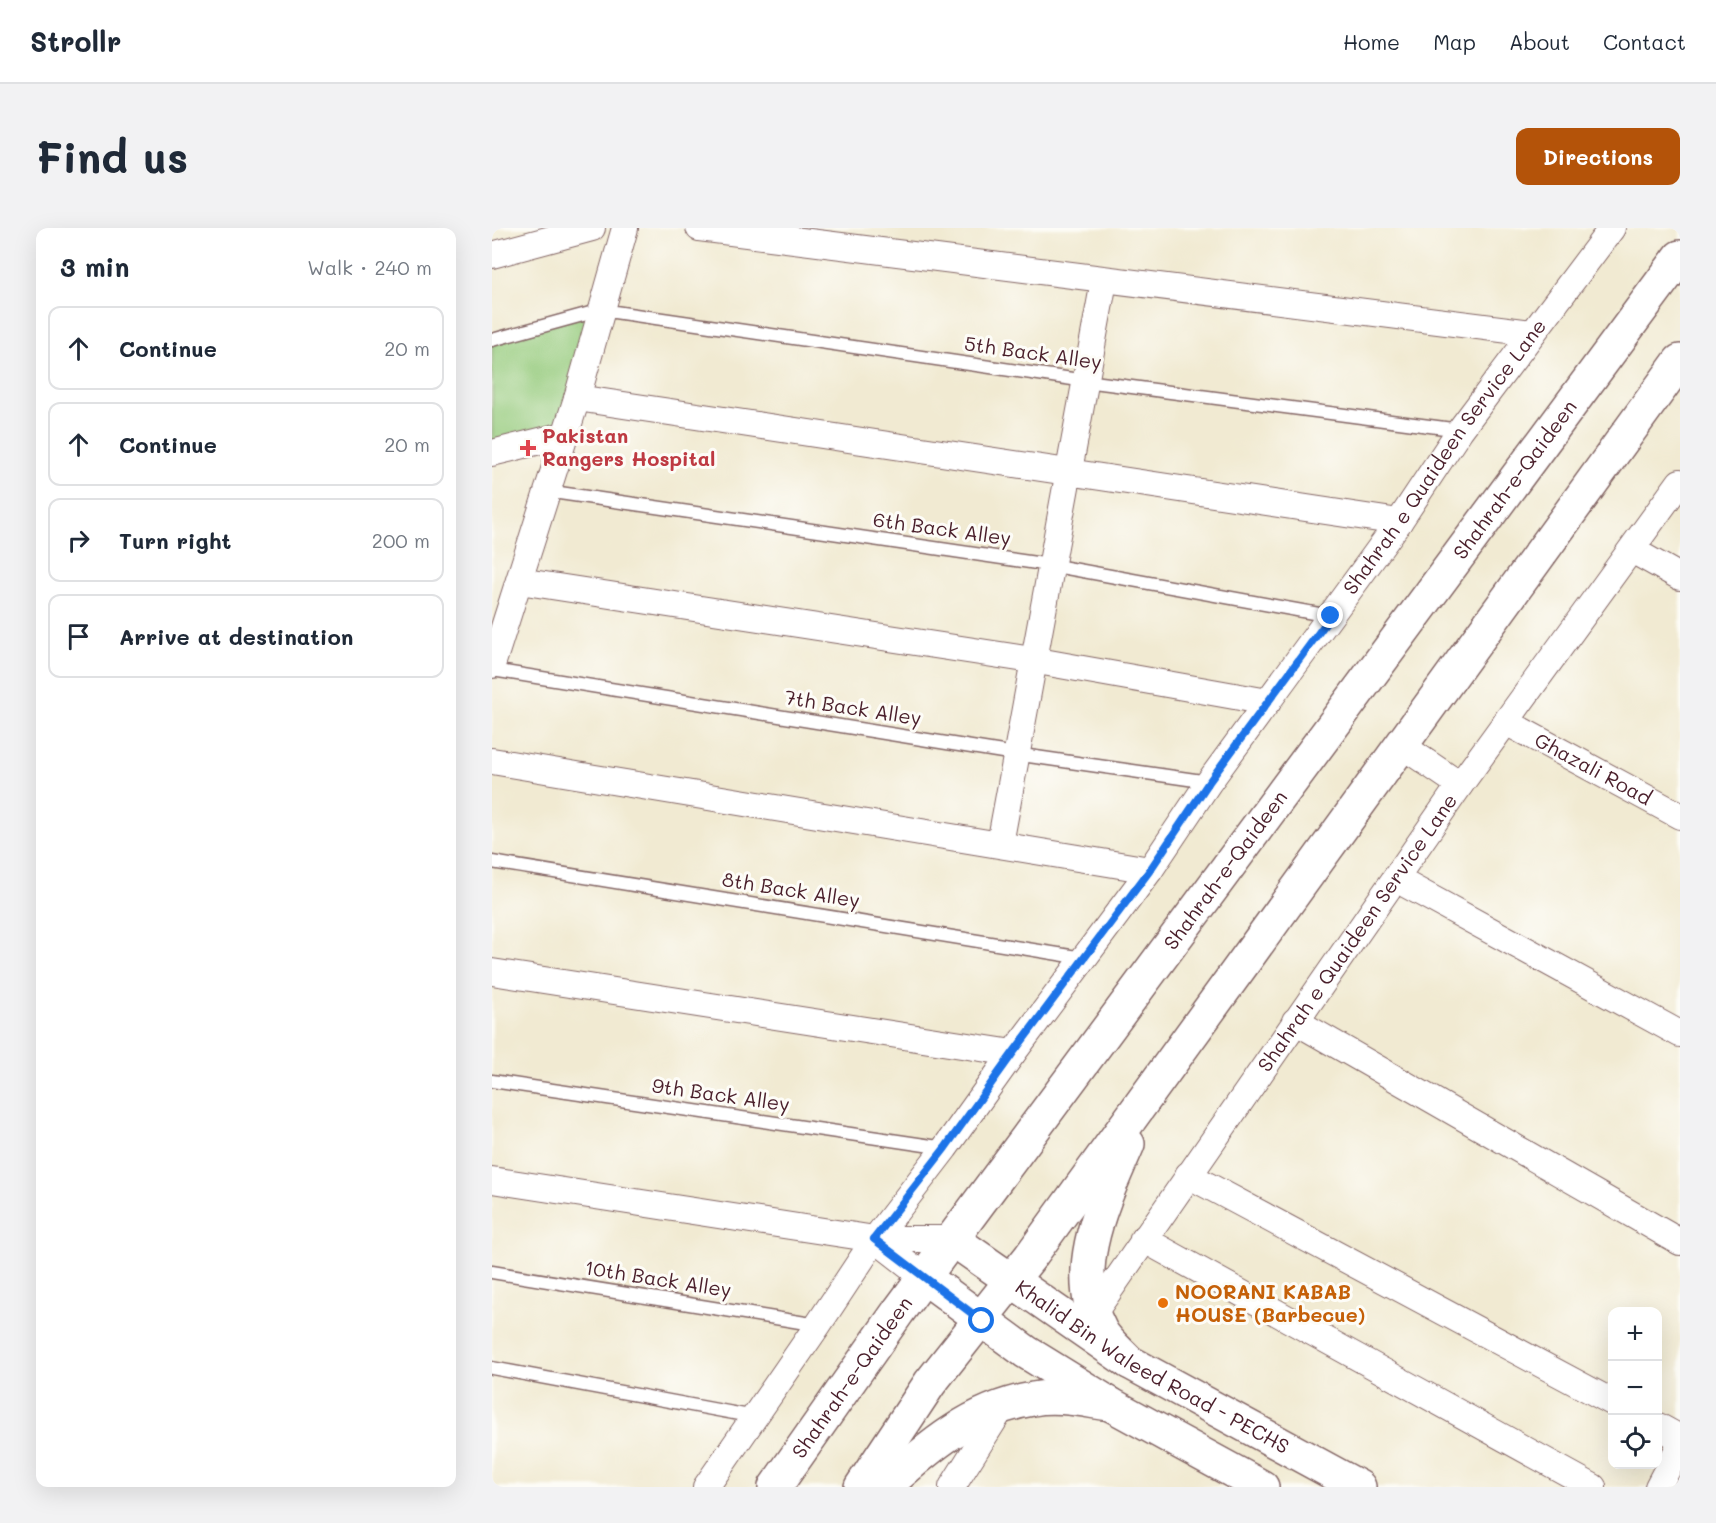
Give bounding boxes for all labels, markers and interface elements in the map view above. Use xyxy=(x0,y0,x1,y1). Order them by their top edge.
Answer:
text: Strollr xyxy=(30,23,121,59)
text: Home xyxy=(1343,28,1400,55)
text: Map xyxy=(1433,28,1476,55)
text: About xyxy=(1509,28,1570,55)
text: Contact xyxy=(1603,28,1686,55)
button: Directions xyxy=(1516,128,1680,185)
text: Find us xyxy=(36,129,188,184)
text: 3 min xyxy=(60,250,129,284)
text: Walk · 240 m xyxy=(307,254,432,280)
street label: Shahrah e Quaideen Service Lane xyxy=(1336,313,1551,599)
street label: 5th Back Alley xyxy=(963,329,1104,375)
icon: ahead xyxy=(62,332,95,365)
text: Continue xyxy=(119,334,217,363)
text: 20 m xyxy=(384,335,430,361)
street label: Shahrah-e-Qaideen xyxy=(1447,394,1582,564)
place label: Pakistan Rangers Hospital xyxy=(542,422,715,471)
icon: ahead xyxy=(62,428,95,461)
text: Continue xyxy=(119,430,217,459)
text: 20 m xyxy=(384,431,430,457)
marker: Pakistan Rangers Hospital xyxy=(519,439,537,457)
street label: 6th Back Alley xyxy=(872,505,1013,551)
icon: right xyxy=(62,524,95,557)
text: Turn right xyxy=(119,526,231,555)
text: 200 m xyxy=(372,527,430,553)
route end xyxy=(1317,602,1343,628)
icon: arrive xyxy=(62,620,95,653)
text: Arrive at destination xyxy=(119,622,354,651)
street label: 7th Back Alley xyxy=(783,683,923,731)
street label: Ghazali Road xyxy=(1530,726,1657,810)
street label: Shahrah-e-Qaideen xyxy=(1157,785,1292,954)
street label: Shahrah e Quaideen Service Lane xyxy=(1251,788,1462,1076)
street label: 8th Back Alley xyxy=(721,865,862,913)
street label: 9th Back Alley xyxy=(651,1071,792,1117)
street label: 10th Back Alley xyxy=(583,1254,733,1302)
street label: Khalid Bin Waleed Road - PECHS xyxy=(1011,1273,1294,1459)
place label: NOORANI KABAB HOUSE (Barbecue) xyxy=(1175,1278,1365,1327)
street label: Shahrah-e-Qaideen xyxy=(785,1291,917,1463)
marker: NOORANI KABAB HOUSE (Barbecue) xyxy=(1156,1296,1170,1310)
route start xyxy=(968,1307,994,1333)
map controls xyxy=(1608,1307,1662,1469)
button: + xyxy=(1608,1307,1662,1361)
button: − xyxy=(1608,1361,1662,1415)
button: locate xyxy=(1608,1415,1662,1469)

